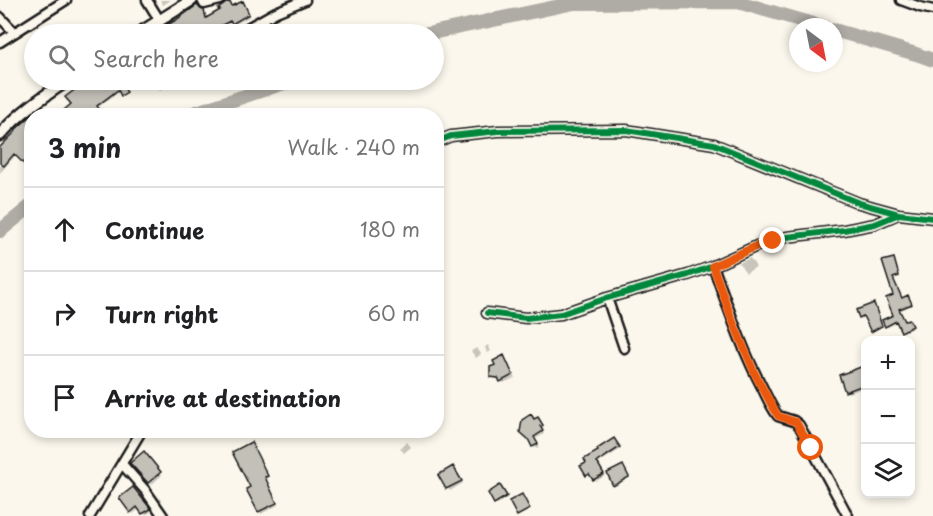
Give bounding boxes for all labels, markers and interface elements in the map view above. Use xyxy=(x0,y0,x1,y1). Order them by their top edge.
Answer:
north arrow xyxy=(789,18,843,72)
search box xyxy=(24,24,444,90)
icon: search xyxy=(45,41,78,74)
text: Search here xyxy=(93,41,219,74)
text: 3 min xyxy=(48,128,121,167)
text: Walk · 240 m xyxy=(287,132,420,162)
icon: ahead xyxy=(48,213,81,246)
text: Continue xyxy=(105,213,204,246)
text: 180 m xyxy=(360,214,420,244)
route end xyxy=(759,227,785,253)
icon: right xyxy=(48,297,81,330)
text: Turn right xyxy=(105,297,218,330)
text: 60 m xyxy=(368,298,420,328)
map controls xyxy=(861,336,915,498)
button: + xyxy=(861,336,915,390)
icon: arrive xyxy=(48,381,81,414)
text: Arrive at destination xyxy=(105,381,341,414)
button: − xyxy=(861,390,915,444)
route start xyxy=(797,434,823,460)
button: layers xyxy=(861,444,915,498)

